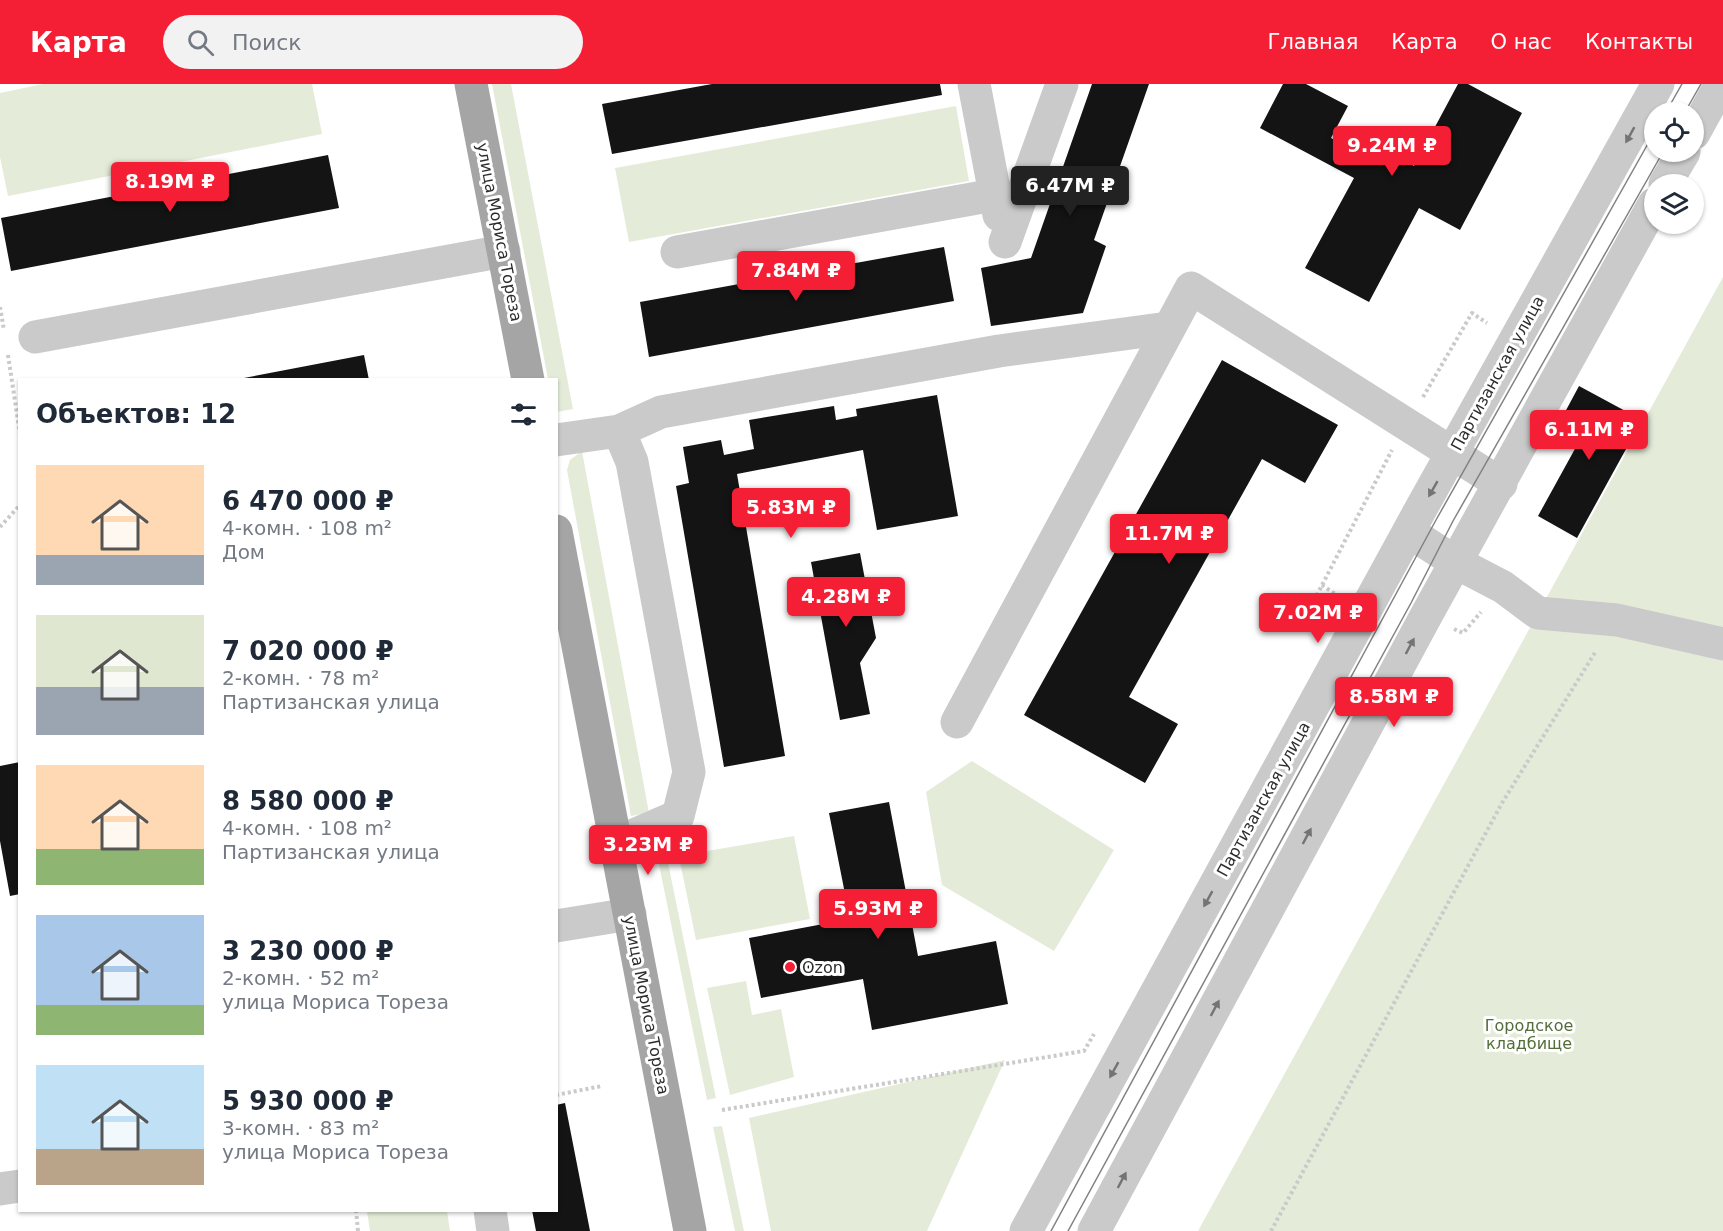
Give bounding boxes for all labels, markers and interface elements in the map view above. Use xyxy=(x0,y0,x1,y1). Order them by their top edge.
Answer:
search box xyxy=(163,15,583,69)
text: Карта xyxy=(30,26,127,59)
icon: search xyxy=(184,26,217,59)
text: Поиск xyxy=(232,30,302,55)
text: Главная xyxy=(1268,30,1358,54)
text: Карта xyxy=(1391,30,1458,54)
text: О нас xyxy=(1491,30,1552,54)
text: Контакты xyxy=(1585,30,1693,54)
map controls xyxy=(1644,102,1704,234)
button: locate xyxy=(1644,102,1704,162)
pin: 9.24M ₽ xyxy=(1337,126,1447,177)
one-way arrow xyxy=(1624,127,1635,143)
text: 9.24M ₽ xyxy=(1347,133,1437,157)
street label: улица Мориса Тореза xyxy=(473,141,526,323)
pin: 8.19M ₽ xyxy=(115,162,225,213)
pin: 6.47M ₽ xyxy=(1015,166,1125,217)
text: 8.19M ₽ xyxy=(125,169,215,193)
text: 6.47M ₽ xyxy=(1025,173,1115,197)
button: layers xyxy=(1644,174,1704,234)
pin: 7.84M ₽ xyxy=(741,251,851,302)
text: 7.84M ₽ xyxy=(751,258,841,282)
street label: Партизанская улица xyxy=(1447,292,1548,454)
icon: filters xyxy=(507,398,540,431)
text: Объектов: 12 xyxy=(36,399,236,429)
pin: 6.11M ₽ xyxy=(1534,410,1644,461)
text: 6.11M ₽ xyxy=(1544,417,1634,441)
one-way arrow xyxy=(1427,481,1438,497)
text: 6 470 000 ₽ xyxy=(222,486,394,516)
pin: 5.83M ₽ xyxy=(736,488,846,539)
icon: home xyxy=(84,489,156,561)
text: 5.83M ₽ xyxy=(746,495,836,519)
pin: 11.7M ₽ xyxy=(1114,514,1224,565)
text: 4-комн. · 108 m² xyxy=(222,516,392,540)
text: 11.7M ₽ xyxy=(1124,521,1214,545)
text: Дом xyxy=(222,540,265,564)
pin: 4.28M ₽ xyxy=(791,577,901,628)
text: 4.28M ₽ xyxy=(801,584,891,608)
pin: 7.02M ₽ xyxy=(1263,593,1373,644)
text: 7.02M ₽ xyxy=(1273,600,1363,624)
text: 7 020 000 ₽ xyxy=(222,636,394,666)
one-way arrow xyxy=(1405,637,1415,654)
icon: home xyxy=(84,639,156,711)
text: 2-комн. · 78 m² xyxy=(222,666,379,690)
pin: 8.58M ₽ xyxy=(1339,677,1449,728)
text: 8.58M ₽ xyxy=(1349,684,1439,708)
text: Партизанская улица xyxy=(222,690,440,714)
street label: Партизанская улица xyxy=(1213,718,1314,880)
text: 8 580 000 ₽ xyxy=(222,786,394,816)
icon: home xyxy=(84,789,156,861)
text: 4-комн. · 108 m² xyxy=(222,816,392,840)
pin: 3.23M ₽ xyxy=(593,825,703,876)
one-way arrow xyxy=(1302,827,1312,844)
text: 3.23M ₽ xyxy=(603,832,693,856)
text: Партизанская улица xyxy=(222,840,440,864)
pin: 5.93M ₽ xyxy=(823,889,933,940)
one-way arrow xyxy=(1203,891,1213,908)
text: 5.93M ₽ xyxy=(833,896,923,920)
street label: улица Мориса Тореза xyxy=(620,914,673,1096)
text: 3 230 000 ₽ xyxy=(222,936,394,966)
icon: home xyxy=(84,939,156,1011)
place label: Ozon xyxy=(802,958,843,977)
marker: Ozon xyxy=(783,960,797,974)
text: 2-комн. · 52 m² xyxy=(222,966,379,990)
text: улица Мориса Тореза xyxy=(222,990,449,1014)
one-way arrow xyxy=(1210,999,1220,1016)
park label: Городское кладбище xyxy=(1485,1016,1573,1053)
one-way arrow xyxy=(1109,1062,1119,1079)
text: 5 930 000 ₽ xyxy=(222,1086,394,1116)
icon: home xyxy=(84,1089,156,1161)
text: 3-комн. · 83 m² xyxy=(222,1116,379,1140)
text: улица Мориса Тореза xyxy=(222,1140,449,1164)
one-way arrow xyxy=(1117,1171,1127,1188)

